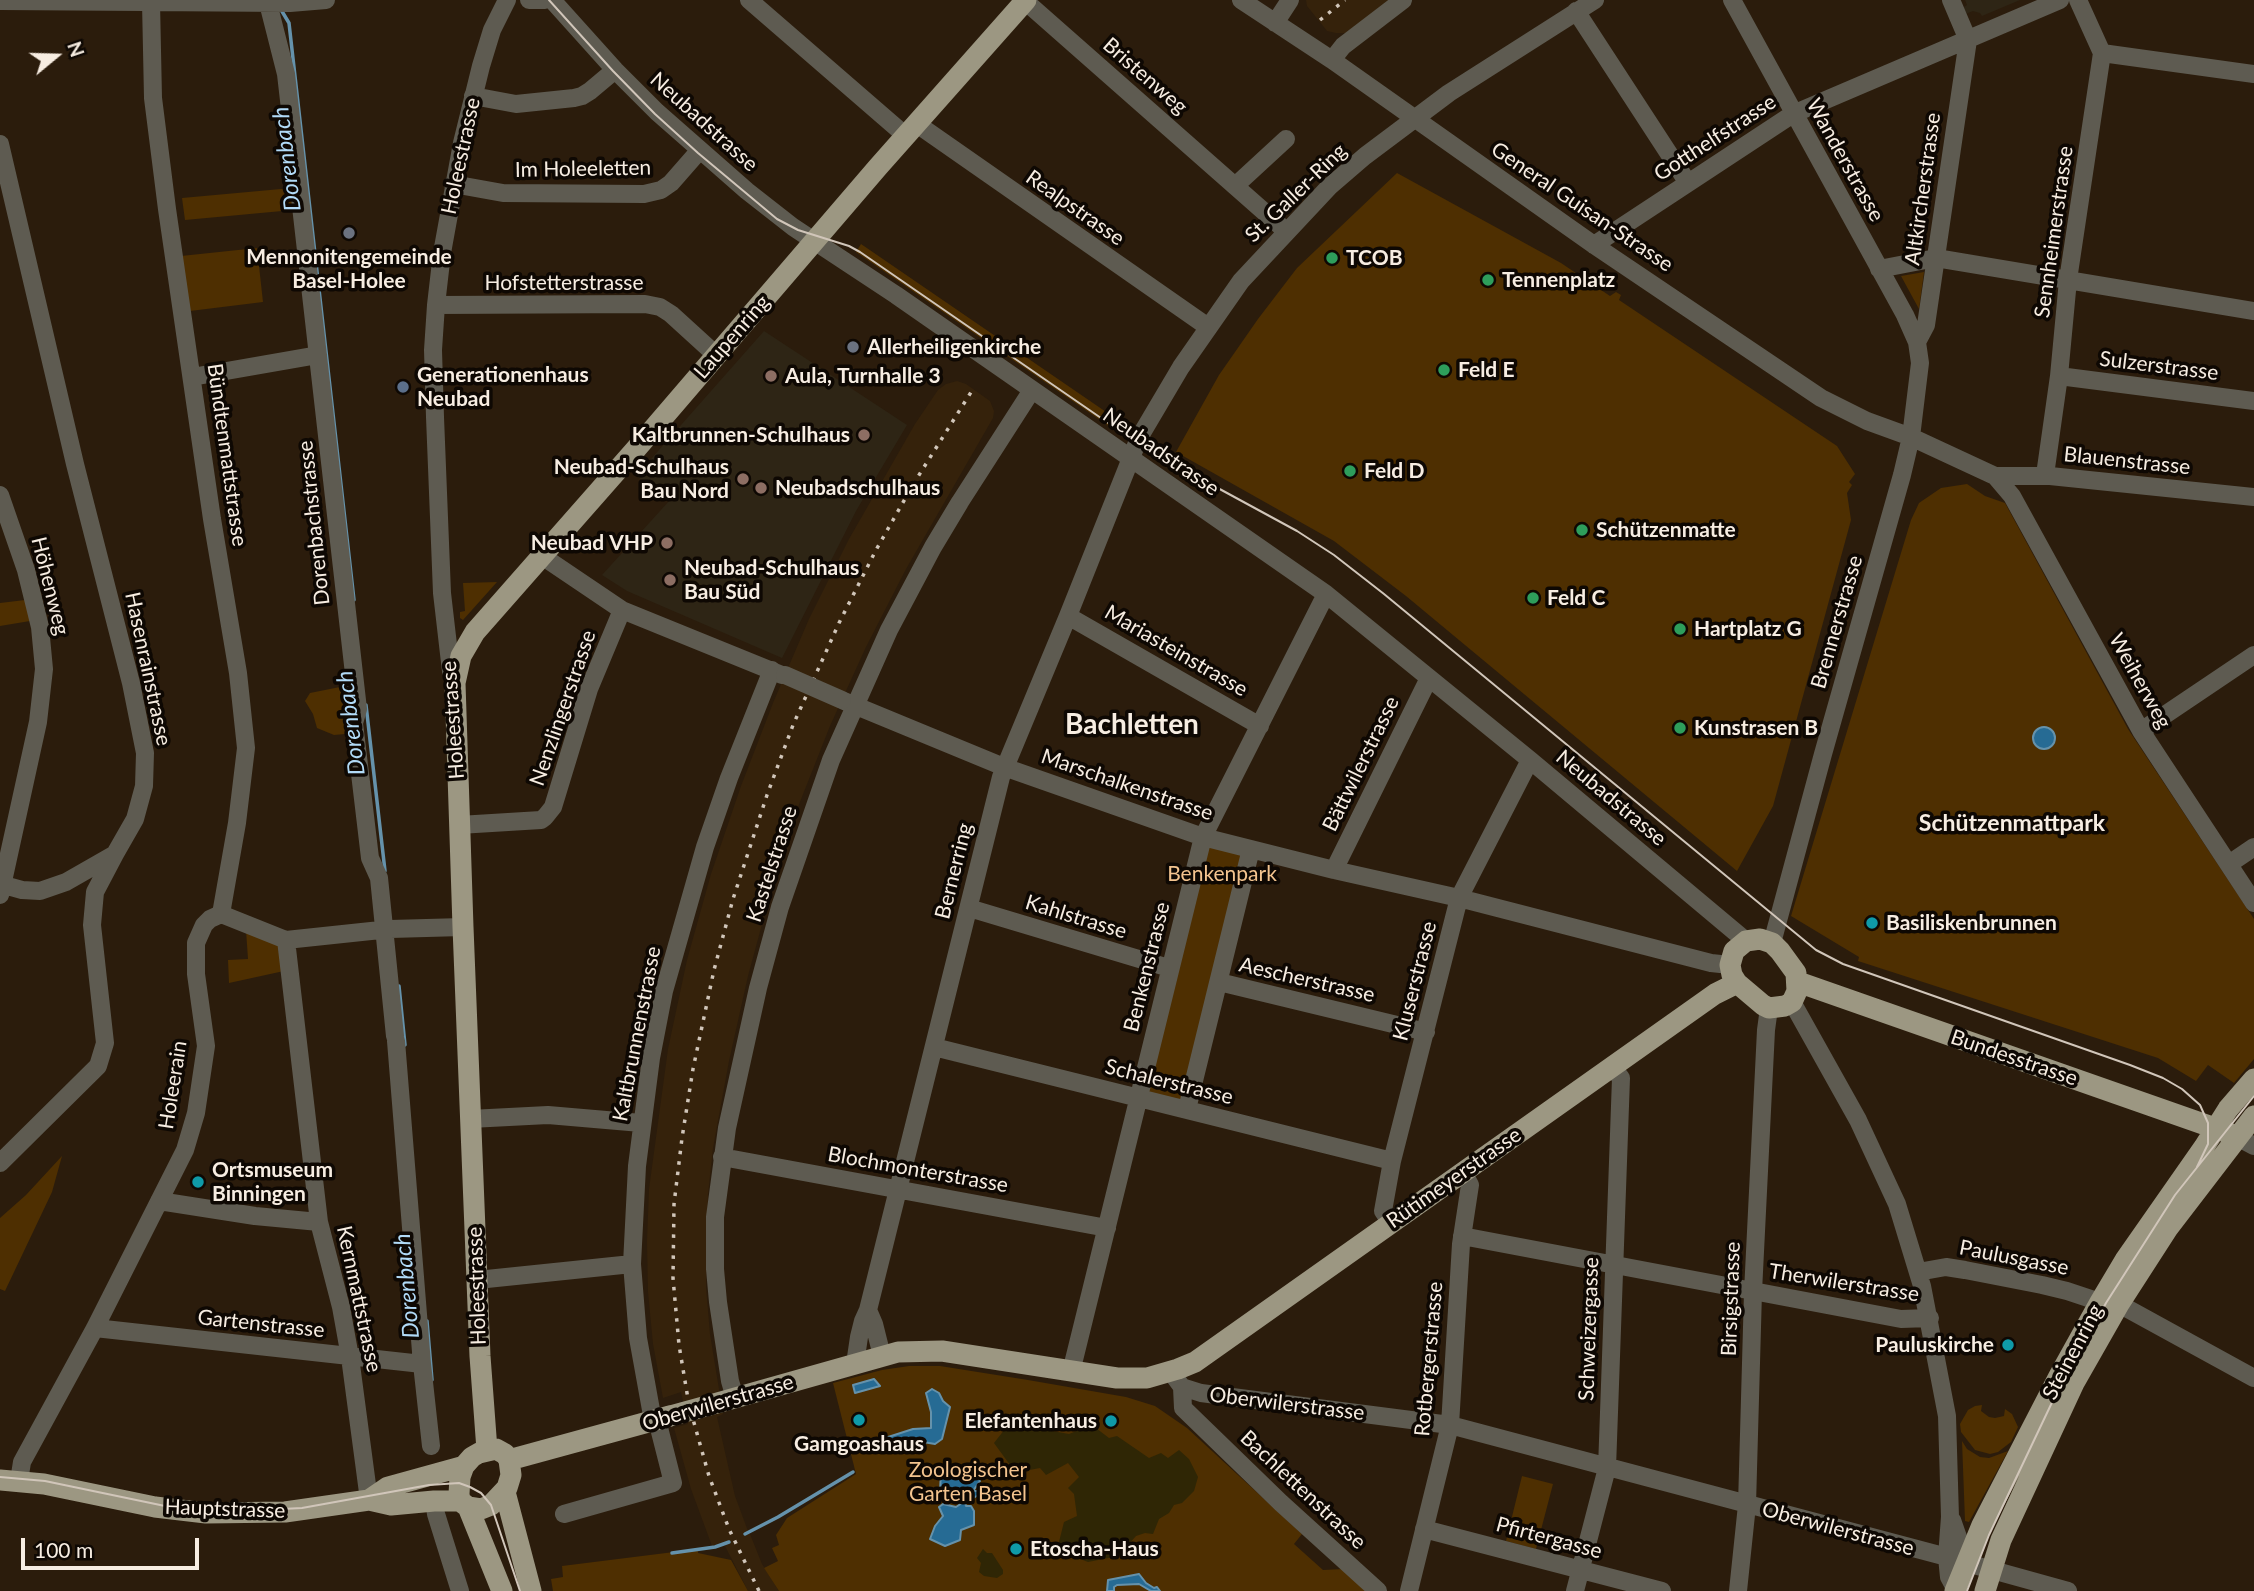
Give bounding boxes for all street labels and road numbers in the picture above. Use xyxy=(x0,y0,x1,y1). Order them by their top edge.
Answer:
street label: Bristenweg xyxy=(1098,32,1192,120)
street label: Neubadstrasse xyxy=(645,67,763,177)
street label: Gotthelfstrasse xyxy=(1649,89,1781,187)
street label: Wanderstrasse xyxy=(1801,94,1889,226)
street label: Holeestrasse xyxy=(436,95,486,217)
street label: Altkircherstrasse xyxy=(1900,111,1946,267)
street label: General Guisan-Strasse xyxy=(1486,137,1678,277)
street label: St. Galler-Ring xyxy=(1240,138,1352,248)
street label: Sennheimerstrasse xyxy=(2029,144,2079,320)
street label: Im Holeeletten xyxy=(515,155,651,183)
street label: Realpstrasse xyxy=(1021,165,1129,251)
street label: Hofstetterstrasse xyxy=(484,270,644,296)
street label: Laupenring xyxy=(689,290,775,384)
street label: Sulzerstrasse xyxy=(2098,346,2220,386)
street label: Bündtenmattstrasse xyxy=(202,362,252,548)
street label: Neubadstrasse xyxy=(1098,403,1224,501)
street label: Dorenbachstrasse xyxy=(293,439,335,607)
street label: Blauenstrasse xyxy=(2062,442,2192,480)
street label: Höhenweg xyxy=(26,534,74,638)
street label: Brennerstrasse xyxy=(1806,552,1868,692)
street label: Hasenrainstrasse xyxy=(119,590,177,748)
street label: Mariasteinstrasse xyxy=(1100,600,1252,702)
street label: Nenzlingerstrasse xyxy=(525,627,601,789)
street label: Weiherweg xyxy=(2103,629,2177,733)
street label: Holeestrasse xyxy=(436,660,470,780)
street label: Bättwilerstrasse xyxy=(1317,692,1405,836)
street label: Marschalkenstrasse xyxy=(1038,744,1216,826)
street label: Neubadstrasse xyxy=(1551,745,1671,851)
street label: Kastelstrasse xyxy=(741,803,803,925)
street label: Bernerring xyxy=(930,820,978,922)
street label: Kahlstrasse xyxy=(1022,890,1130,944)
street label: Benkenstrasse xyxy=(1119,899,1175,1035)
street label: Kluserstrasse xyxy=(1388,919,1442,1043)
street label: Kaltbrunnenstrasse xyxy=(608,944,666,1124)
street label: Aescherstrasse xyxy=(1237,952,1377,1008)
street label: Bundesstrasse xyxy=(1947,1025,2081,1091)
street label: Holeerain xyxy=(154,1039,192,1131)
street label: Schalerstrasse xyxy=(1102,1054,1236,1110)
street label: Rütimeyerstrasse xyxy=(1382,1122,1526,1234)
street label: Blochmonterstrasse xyxy=(826,1142,1010,1198)
street label: Kernmattstrasse xyxy=(331,1223,387,1375)
street label: Holeestrasse xyxy=(462,1226,492,1346)
street label: Paulusgasse xyxy=(1957,1235,2071,1281)
street label: Birsigstrasse xyxy=(1716,1241,1746,1357)
street label: Schweizergasse xyxy=(1574,1257,1604,1401)
street label: Therwilerstrasse xyxy=(1767,1259,1921,1307)
street label: Rotbergerstrasse xyxy=(1410,1281,1448,1437)
street label: Steinenring xyxy=(2037,1300,2109,1404)
street label: Gartenstrasse xyxy=(196,1305,326,1343)
street label: Oberwilerstrasse xyxy=(640,1369,796,1437)
street label: Oberwilerstrasse xyxy=(1208,1382,1366,1426)
street label: Bachlettenstrasse xyxy=(1235,1425,1371,1555)
street label: Hauptstrasse xyxy=(164,1494,286,1524)
street label: Oberwilerstrasse xyxy=(1759,1497,1917,1561)
street label: Pfirtergasse xyxy=(1493,1512,1605,1564)

